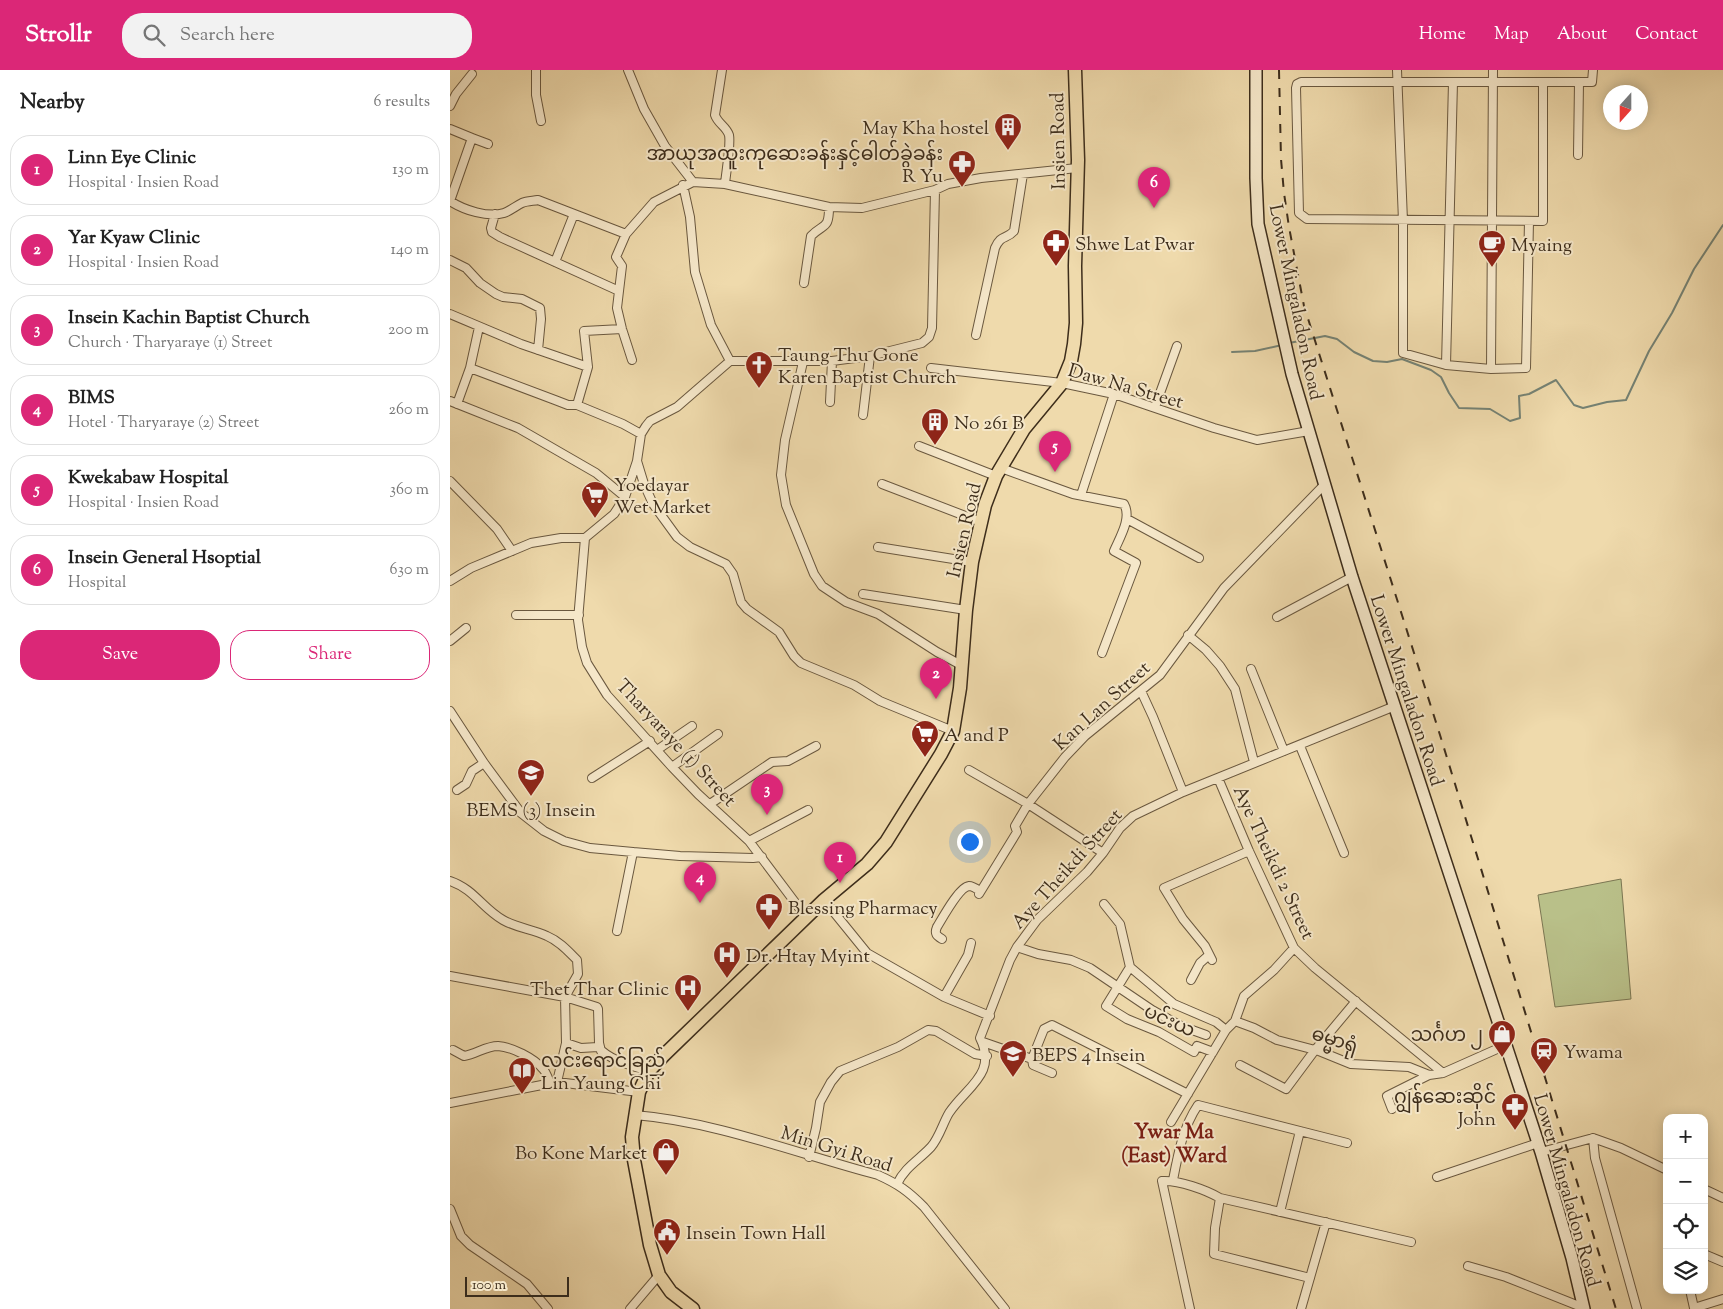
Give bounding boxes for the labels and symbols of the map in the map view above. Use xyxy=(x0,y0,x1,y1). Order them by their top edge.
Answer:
north arrow xyxy=(1603,85,1648,130)
street label: Insien Road xyxy=(1045,92,1074,190)
building icon: May Kha hostel xyxy=(993,112,1023,151)
place label: May Kha hostel xyxy=(862,116,989,143)
place label: အာယုအထူးကုဆေးခန်းနှင့်ဓါတ်ခွဲခန်း R Yu xyxy=(646,139,943,191)
pharmacy icon: အာယုအထူးကုဆေးခန်းနှင့်ဓါတ်ခွဲခန်း R Yu xyxy=(947,149,977,188)
pin: 6 xyxy=(1138,167,1170,208)
street label: Lower Mingaladon Road xyxy=(1261,202,1329,403)
pharmacy icon: Shwe Lat Pwar xyxy=(1041,228,1071,267)
cafe icon: Myaing xyxy=(1477,229,1507,268)
place label: Shwe Lat Pwar xyxy=(1075,232,1195,259)
place label: Myaing xyxy=(1511,233,1572,260)
place label: Taung Thu Gone Karen Baptist Church xyxy=(778,343,956,392)
church icon: Taung Thu Gone Karen Baptist Church xyxy=(744,350,774,389)
street label: Daw Na Street xyxy=(1065,358,1187,417)
building icon: No 261 B xyxy=(920,407,950,446)
place label: No 261 B xyxy=(954,411,1024,438)
pin: 5 xyxy=(1039,431,1071,472)
place label: Yoedayar Wet Market xyxy=(614,473,711,522)
supermarket icon: Yoedayar Wet Market xyxy=(580,480,610,519)
street label: Insien Road xyxy=(941,480,990,581)
street label: Lower Mingaladon Road xyxy=(1362,592,1449,790)
street label: Kan Lan Street xyxy=(1048,656,1158,758)
pin: 2 xyxy=(920,658,952,699)
street label: Tharyaraye (1) Street xyxy=(609,674,742,814)
supermarket icon: A and P xyxy=(910,719,940,758)
place label: A and P xyxy=(944,723,1009,750)
school or university icon: BEMS (3) Insein xyxy=(516,758,546,797)
pin: 3 xyxy=(751,774,783,815)
street label: Aye Theikdi 2 Street xyxy=(1225,782,1320,945)
place label: BEMS (3) Insein xyxy=(466,798,596,825)
street label: Aye Theikdi Street xyxy=(1006,803,1130,936)
your location xyxy=(957,829,983,855)
pin: 1 xyxy=(824,842,856,883)
pin: 4 xyxy=(684,862,716,903)
pharmacy icon: Blessing Pharmacy xyxy=(754,892,784,931)
place label: Blessing Pharmacy xyxy=(788,896,938,923)
hospital icon: Dr. Htay Myint xyxy=(712,940,742,979)
place label: Dr. Htay Myint xyxy=(746,944,870,971)
hospital icon: Thet Thar Clinic xyxy=(673,973,703,1012)
place label: Thet Thar Clinic xyxy=(530,977,669,1004)
street label: ပင်းယ xyxy=(1139,996,1200,1045)
shop icon: သင်္ဂဟ ၂ xyxy=(1487,1019,1517,1058)
place label: သင်္ဂဟ ၂ xyxy=(1411,1021,1483,1050)
street label: ဓမ္မာရုံ xyxy=(1307,1022,1361,1062)
station icon: Ywama xyxy=(1529,1036,1559,1075)
school or university icon: BEPS 4 Insein xyxy=(998,1039,1028,1078)
place label: Ywama xyxy=(1563,1040,1623,1067)
place label: BEPS 4 Insein xyxy=(1032,1043,1146,1070)
place label: လင်းရောင်ခြည် Lin Yaung Chi xyxy=(541,1046,665,1098)
library icon: လင်းရောင်ခြည် Lin Yaung Chi xyxy=(507,1056,537,1095)
place label: ဂျွန်ဆေးဆိုင် John xyxy=(1394,1082,1496,1134)
street label: Lower Mingaladon Road xyxy=(1525,1091,1606,1291)
pharmacy icon: ဂျွန်ဆေးဆိုင် John xyxy=(1500,1092,1530,1131)
district label: Ywar Ma (East) Ward xyxy=(1121,1118,1227,1172)
street label: Min Gyi Road xyxy=(777,1121,896,1180)
shop icon: Bo Kone Market xyxy=(651,1137,681,1176)
place label: Bo Kone Market xyxy=(515,1141,647,1168)
public building icon: Insein Town Hall xyxy=(652,1217,682,1256)
place label: Insein Town Hall xyxy=(686,1221,826,1248)
scale bar xyxy=(465,1274,569,1297)

